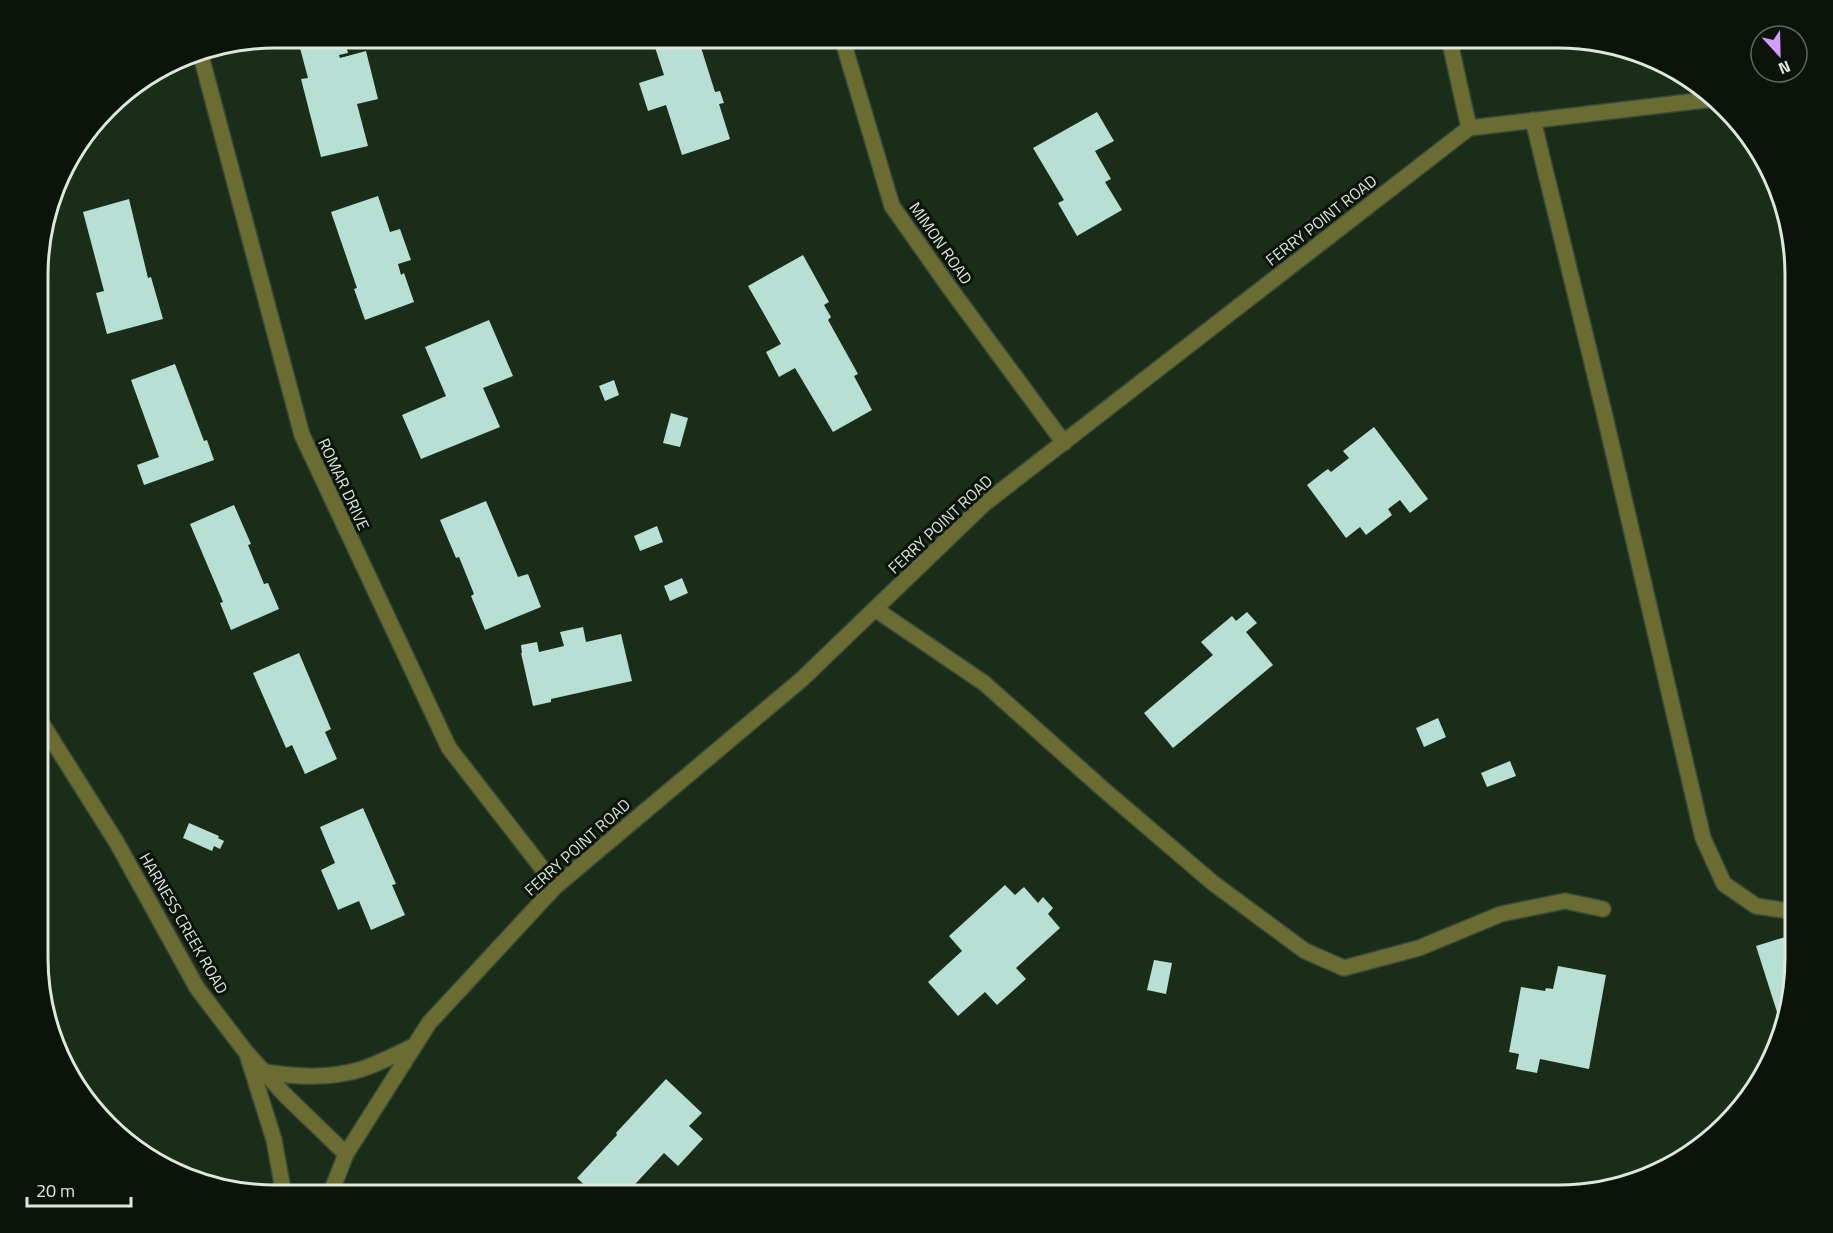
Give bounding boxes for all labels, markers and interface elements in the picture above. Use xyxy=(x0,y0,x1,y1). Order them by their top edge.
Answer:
north arrow xyxy=(1749,24,1809,84)
text: N xyxy=(1775,55,1794,81)
street label: FERRY POINT ROAD xyxy=(1260,169,1382,271)
street label: MIMON ROAD xyxy=(904,197,978,289)
street label: ROMAR DRIVE xyxy=(312,434,376,534)
street label: FERRY POINT ROAD xyxy=(882,469,998,579)
street label: FERRY POINT ROAD xyxy=(519,793,635,901)
street label: HARNESS CREEK ROAD xyxy=(134,848,234,998)
scale bar xyxy=(27,1170,130,1208)
text: 20 m xyxy=(36,1177,75,1204)

